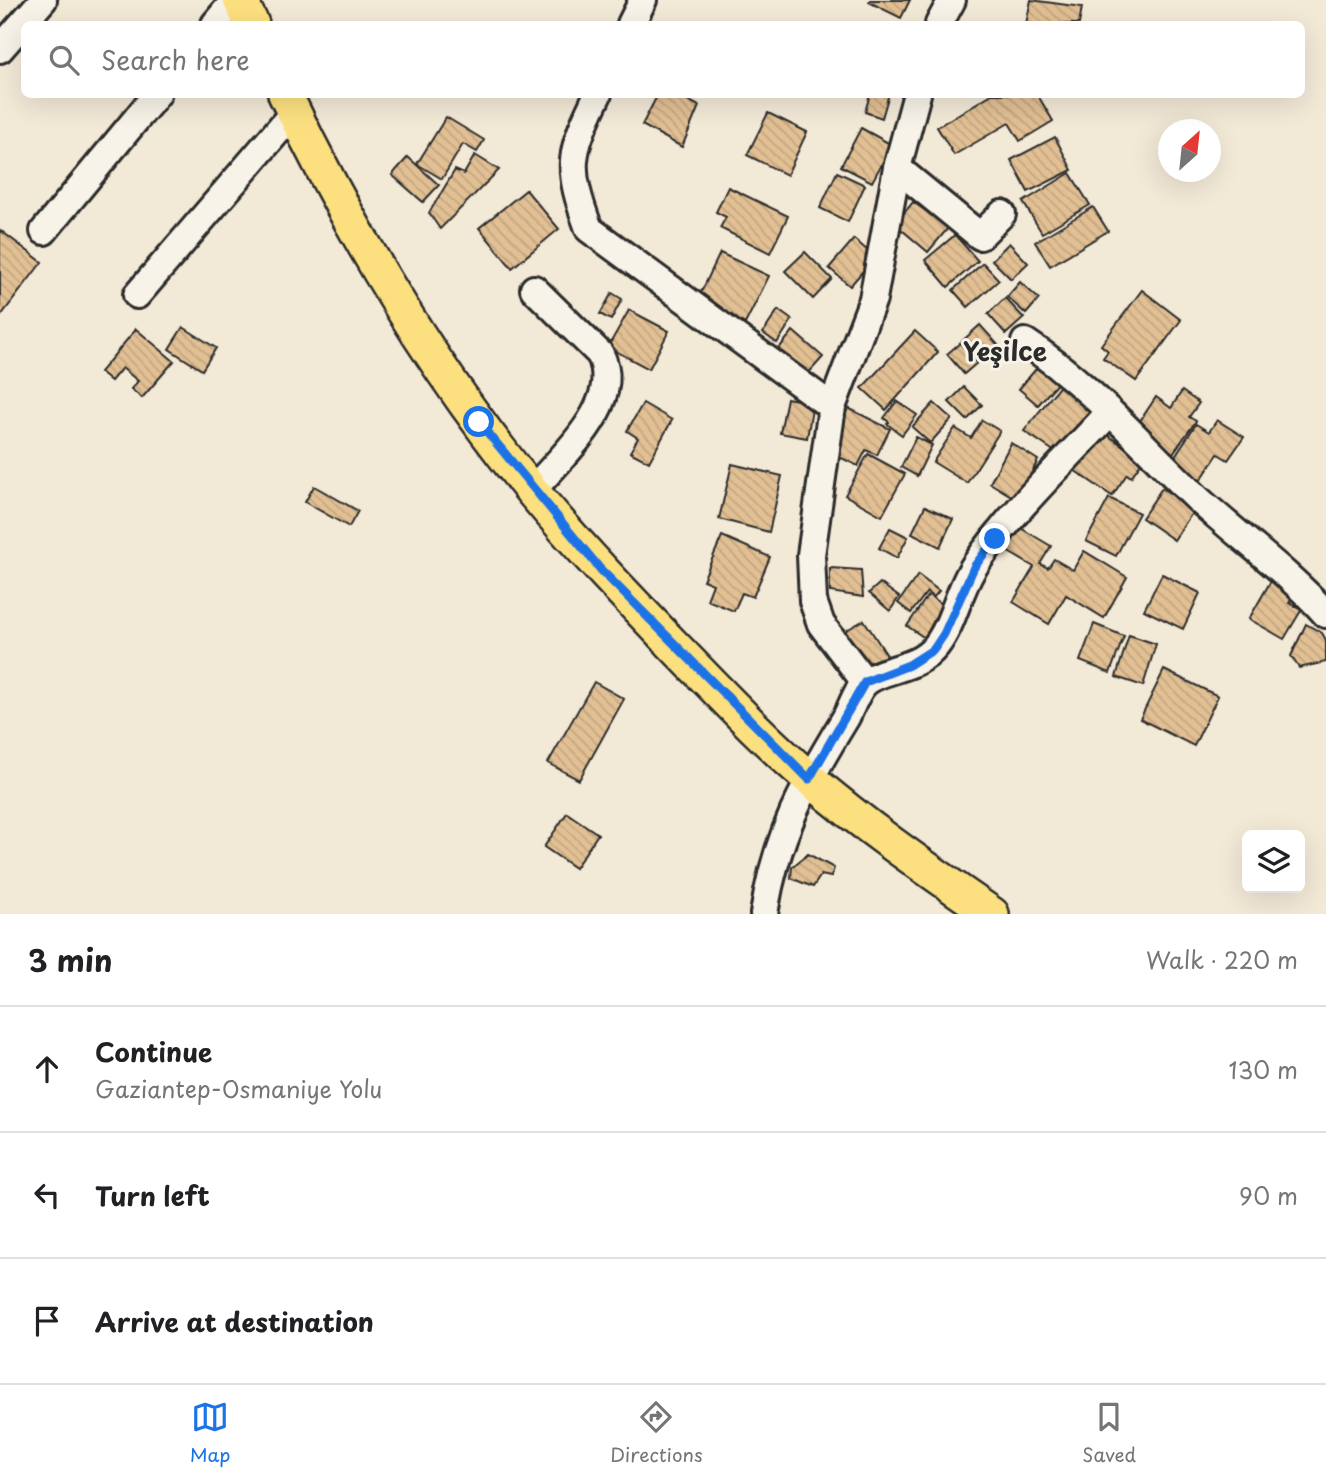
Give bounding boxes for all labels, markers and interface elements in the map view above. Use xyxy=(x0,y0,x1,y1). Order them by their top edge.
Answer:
search box xyxy=(21,21,1305,98)
text: Search here xyxy=(101,40,250,79)
icon: search xyxy=(45,41,83,79)
north arrow xyxy=(1158,119,1221,182)
district label: Yeşilce xyxy=(963,331,1047,370)
route start xyxy=(463,406,494,437)
route end xyxy=(979,523,1010,554)
map controls xyxy=(1242,830,1305,893)
button: layers xyxy=(1242,830,1305,893)
text: 3 min xyxy=(28,937,113,982)
text: Walk · 220 m xyxy=(1146,942,1298,977)
text: Continue xyxy=(95,1032,212,1071)
icon: ahead xyxy=(28,1050,66,1088)
text: 130 m xyxy=(1228,1052,1298,1087)
text: Gaziantep-Osmaniye Yolu xyxy=(95,1071,382,1106)
icon: left xyxy=(28,1176,66,1214)
text: Turn left xyxy=(95,1176,210,1215)
text: 90 m xyxy=(1239,1178,1298,1213)
icon: arrive xyxy=(28,1302,66,1340)
text: Arrive at destination xyxy=(95,1302,374,1341)
tab: Map xyxy=(190,1398,230,1468)
tab: Directions xyxy=(610,1398,703,1468)
tab: Saved xyxy=(1082,1398,1136,1468)

